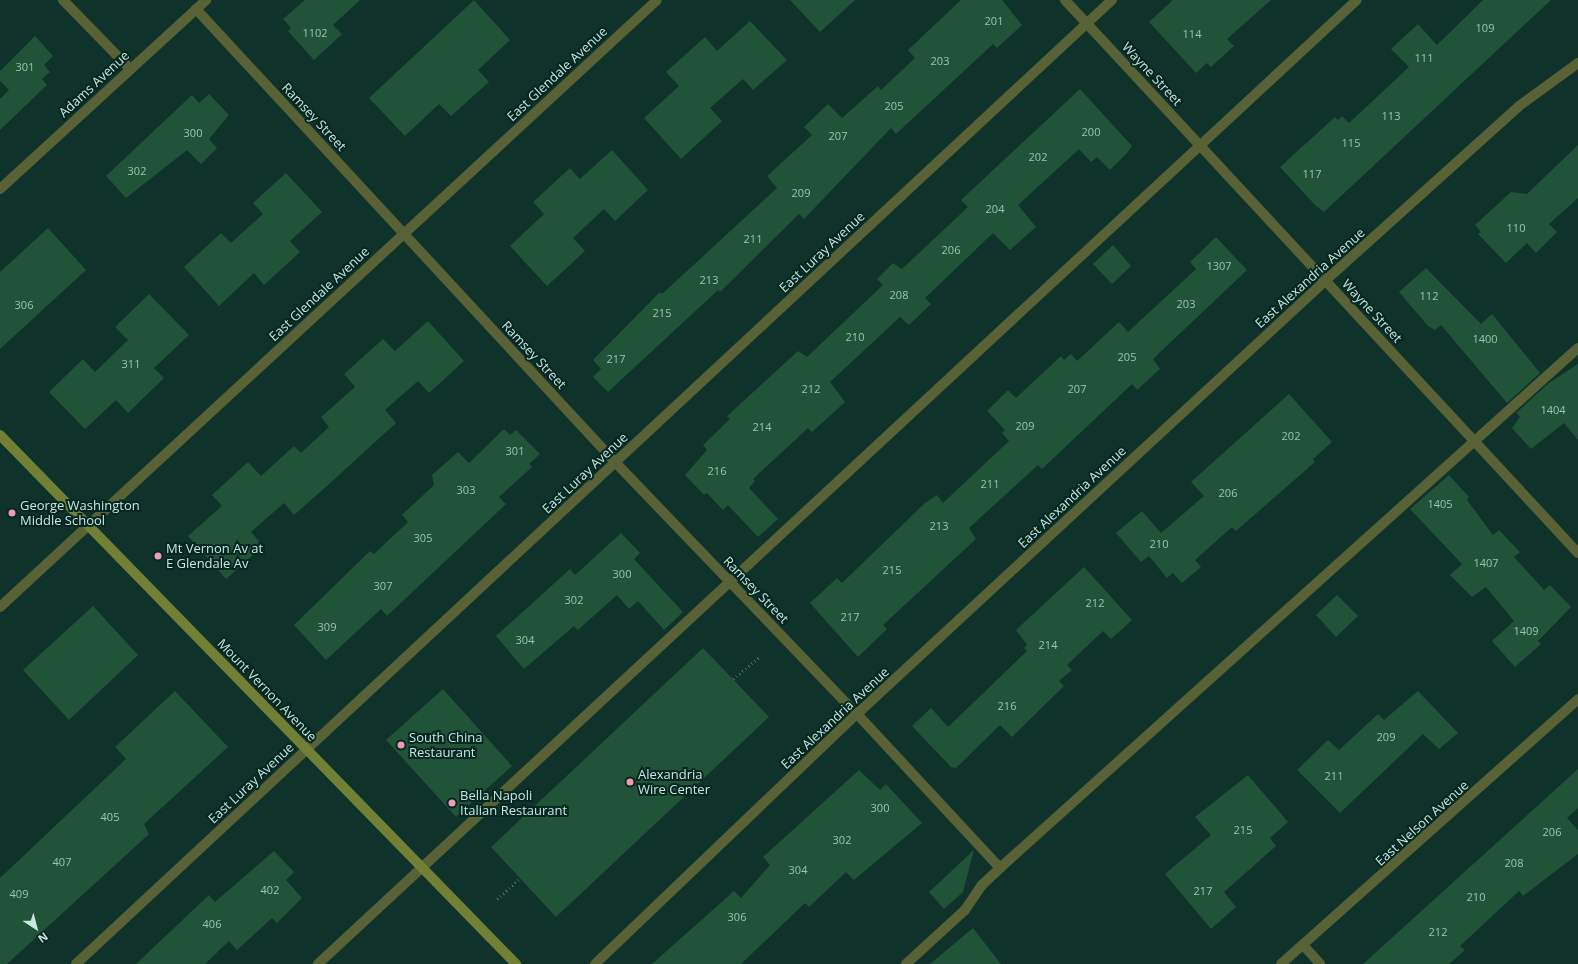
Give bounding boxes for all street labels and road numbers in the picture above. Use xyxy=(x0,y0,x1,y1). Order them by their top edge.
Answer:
street label: East Glendale Avenue xyxy=(504,24,610,124)
street label: Wayne Street xyxy=(1119,39,1185,109)
street label: Adams Avenue xyxy=(56,48,132,120)
street label: Ramsey Street xyxy=(279,80,349,154)
street label: East Luray Avenue xyxy=(776,208,868,296)
street label: East Alexandria Avenue xyxy=(1252,225,1368,331)
street label: East Glendale Avenue xyxy=(266,244,372,344)
street label: Wayne Street xyxy=(1339,276,1405,346)
street label: Ramsey Street xyxy=(499,318,569,392)
street label: East Luray Avenue xyxy=(539,429,631,517)
street label: East Alexandria Avenue xyxy=(1015,443,1129,551)
street label: Ramsey Street xyxy=(720,553,792,627)
street label: Mount Vernon Avenue xyxy=(214,636,320,744)
street label: East Alexandria Avenue xyxy=(778,664,892,772)
street label: East Luray Avenue xyxy=(205,739,297,827)
street label: East Nelson Avenue xyxy=(1372,777,1472,869)

